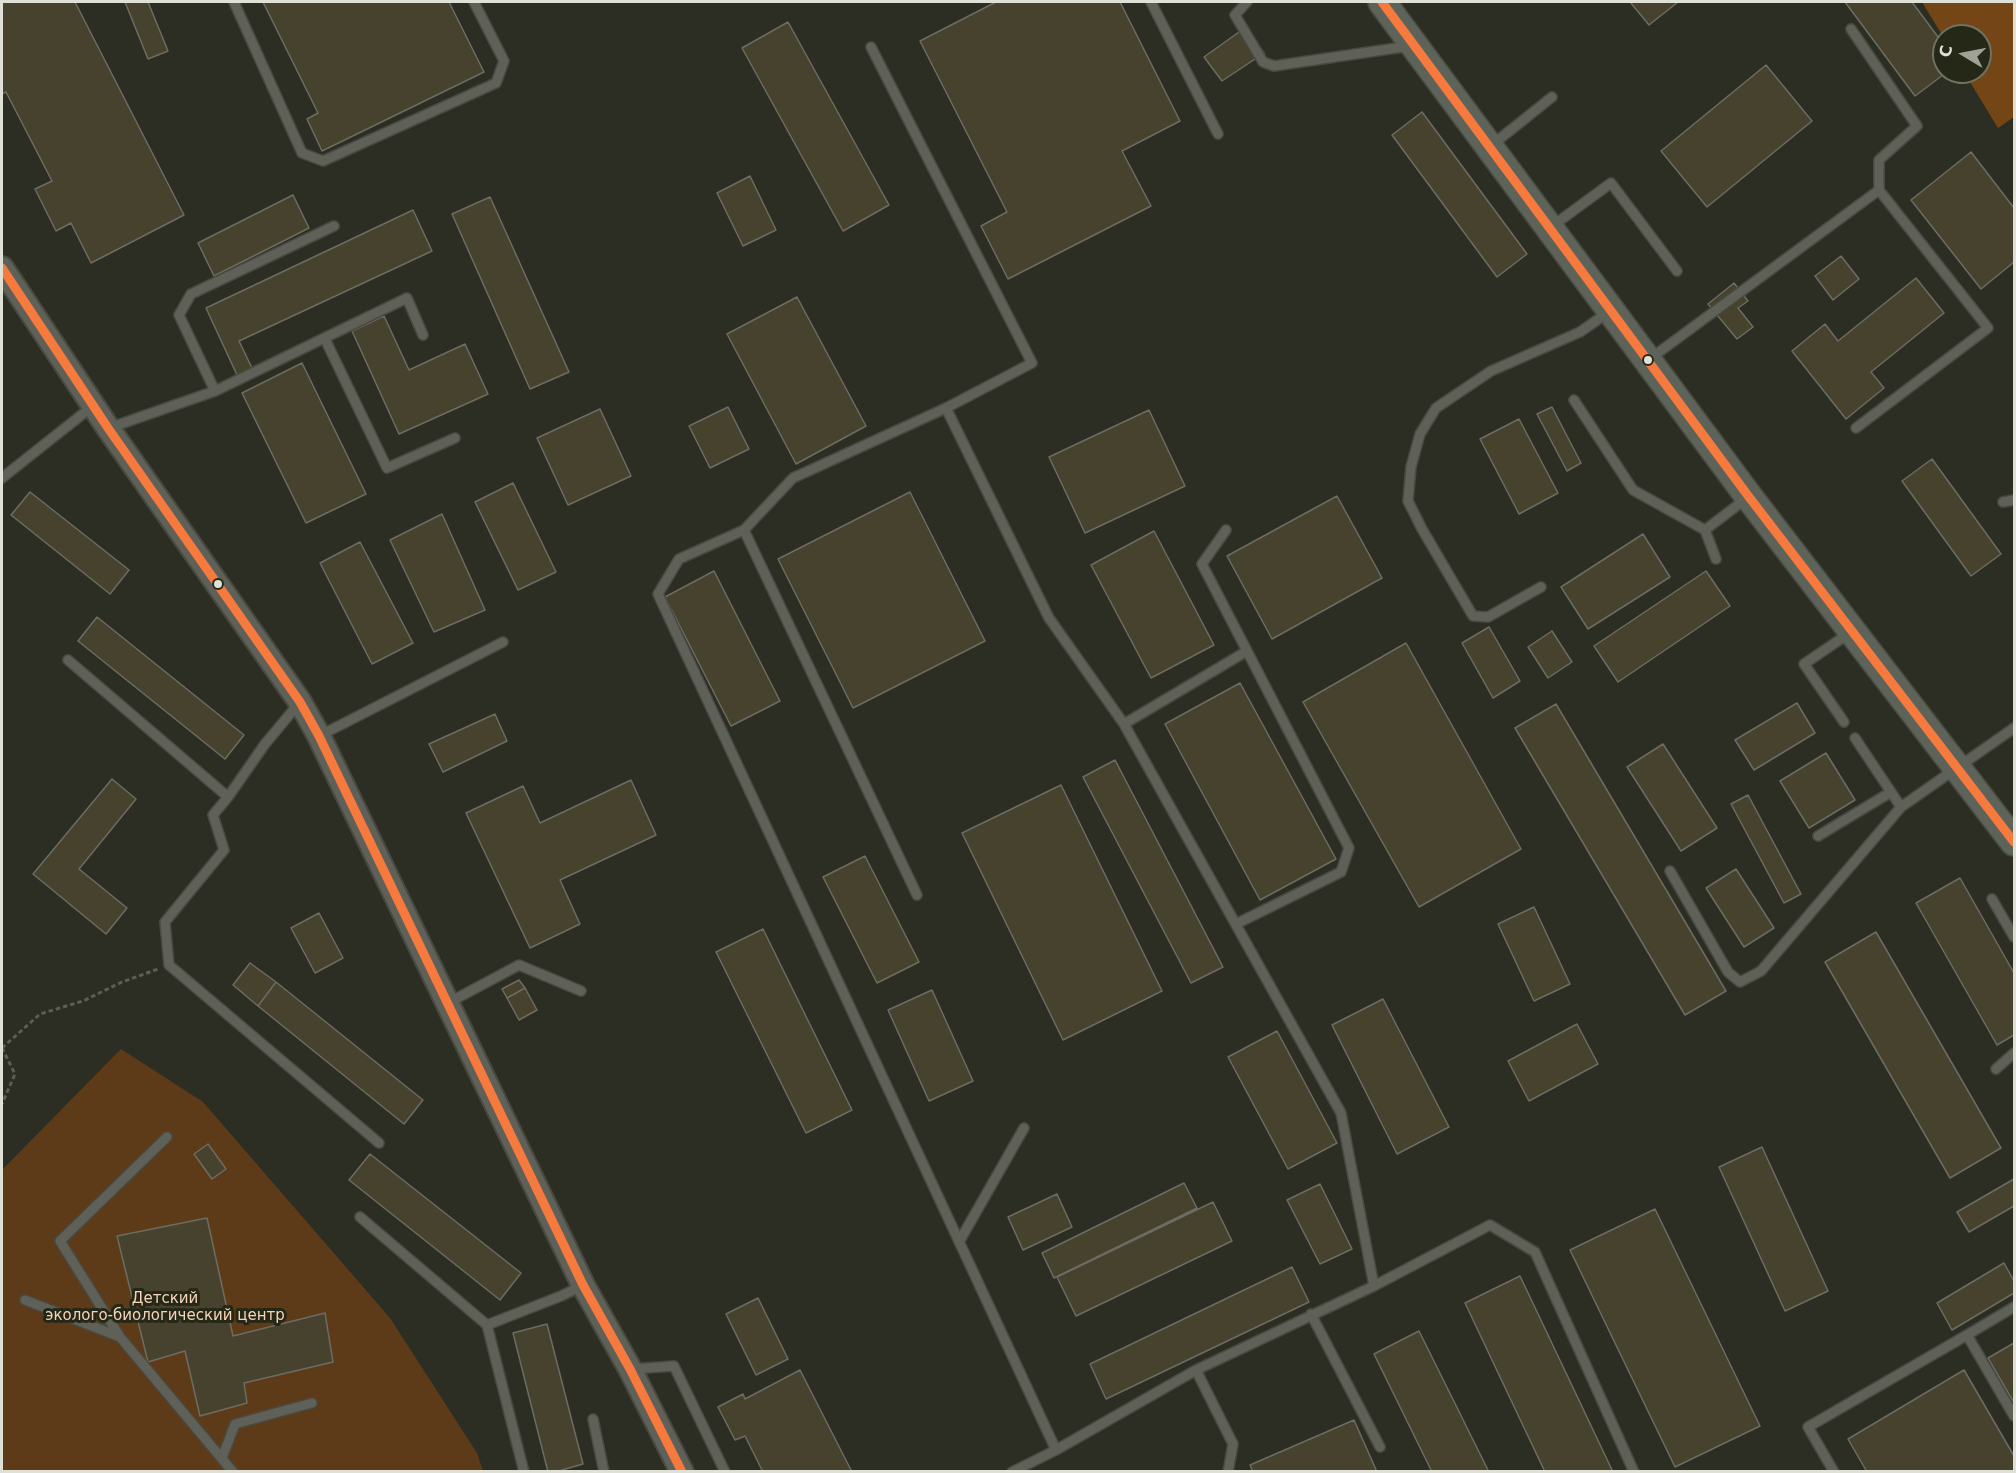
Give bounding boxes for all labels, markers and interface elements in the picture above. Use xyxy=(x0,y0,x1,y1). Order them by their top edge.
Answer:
north arrow xyxy=(1932,24,1992,84)
text: С xyxy=(1935,44,1956,59)
unlabelled marker xyxy=(1642,354,1654,366)
unlabelled marker xyxy=(212,578,224,590)
park label: Детский эколого-биологический центр xyxy=(45,1290,285,1325)

